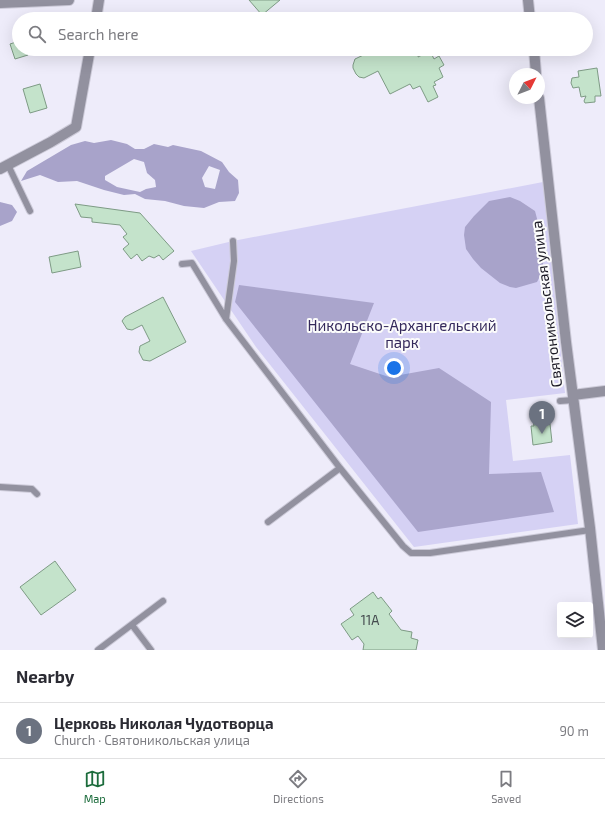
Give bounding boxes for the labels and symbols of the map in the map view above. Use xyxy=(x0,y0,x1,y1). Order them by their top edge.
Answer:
north arrow xyxy=(509,68,545,104)
street label: Святоникольская улица xyxy=(527,220,566,389)
park label: Никольско-Архангельский парк xyxy=(307,316,497,351)
your location xyxy=(384,358,404,378)
pin: 1 xyxy=(529,401,555,434)
house number: 11А xyxy=(361,612,379,628)

